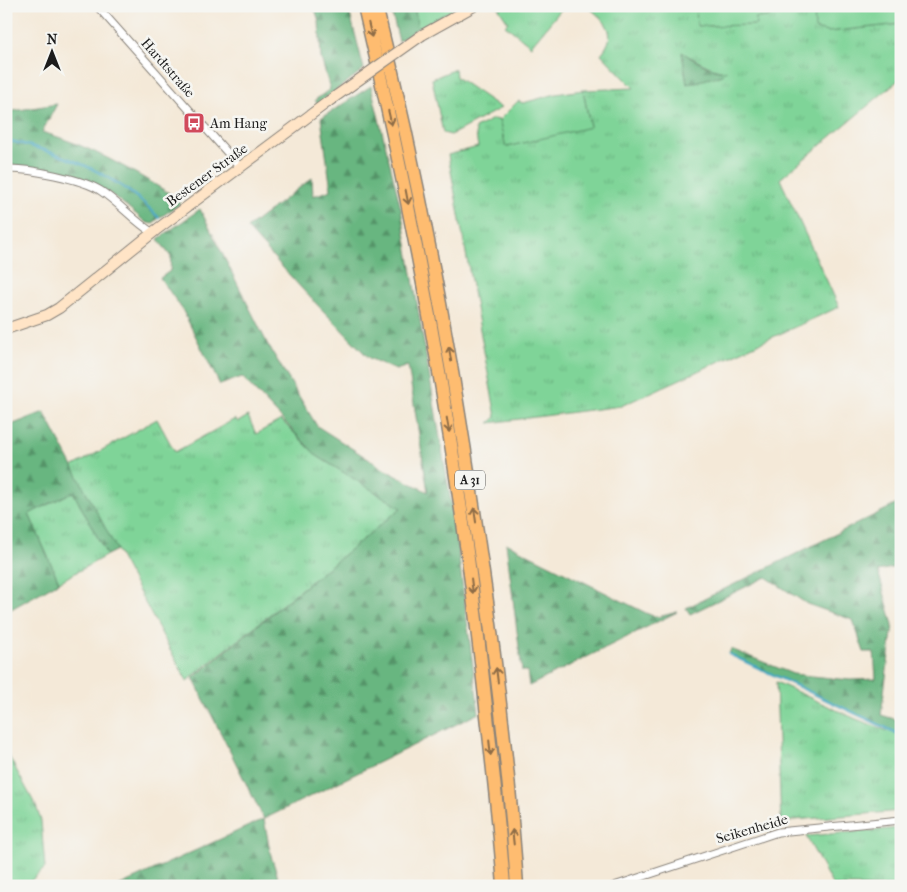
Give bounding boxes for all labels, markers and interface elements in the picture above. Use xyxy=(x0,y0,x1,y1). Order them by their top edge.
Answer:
one-way arrow xyxy=(366,22,375,38)
north arrow xyxy=(28,28,78,78)
text: N xyxy=(47,31,58,48)
street label: Hardtstraße xyxy=(138,35,198,101)
one-way arrow xyxy=(386,109,395,125)
bus stop icon: Am Hang xyxy=(182,111,206,135)
place label: Am Hang xyxy=(209,115,267,132)
street label: Bestener Straße xyxy=(163,140,251,210)
one-way arrow xyxy=(402,188,412,204)
one-way arrow xyxy=(444,346,454,362)
one-way arrow xyxy=(443,417,453,433)
road number: A 31 xyxy=(455,470,485,490)
one-way arrow xyxy=(470,507,480,523)
one-way arrow xyxy=(467,578,477,594)
one-way arrow xyxy=(492,668,502,684)
one-way arrow xyxy=(485,739,495,755)
street label: Seikenheide xyxy=(714,811,790,847)
one-way arrow xyxy=(508,829,518,845)

